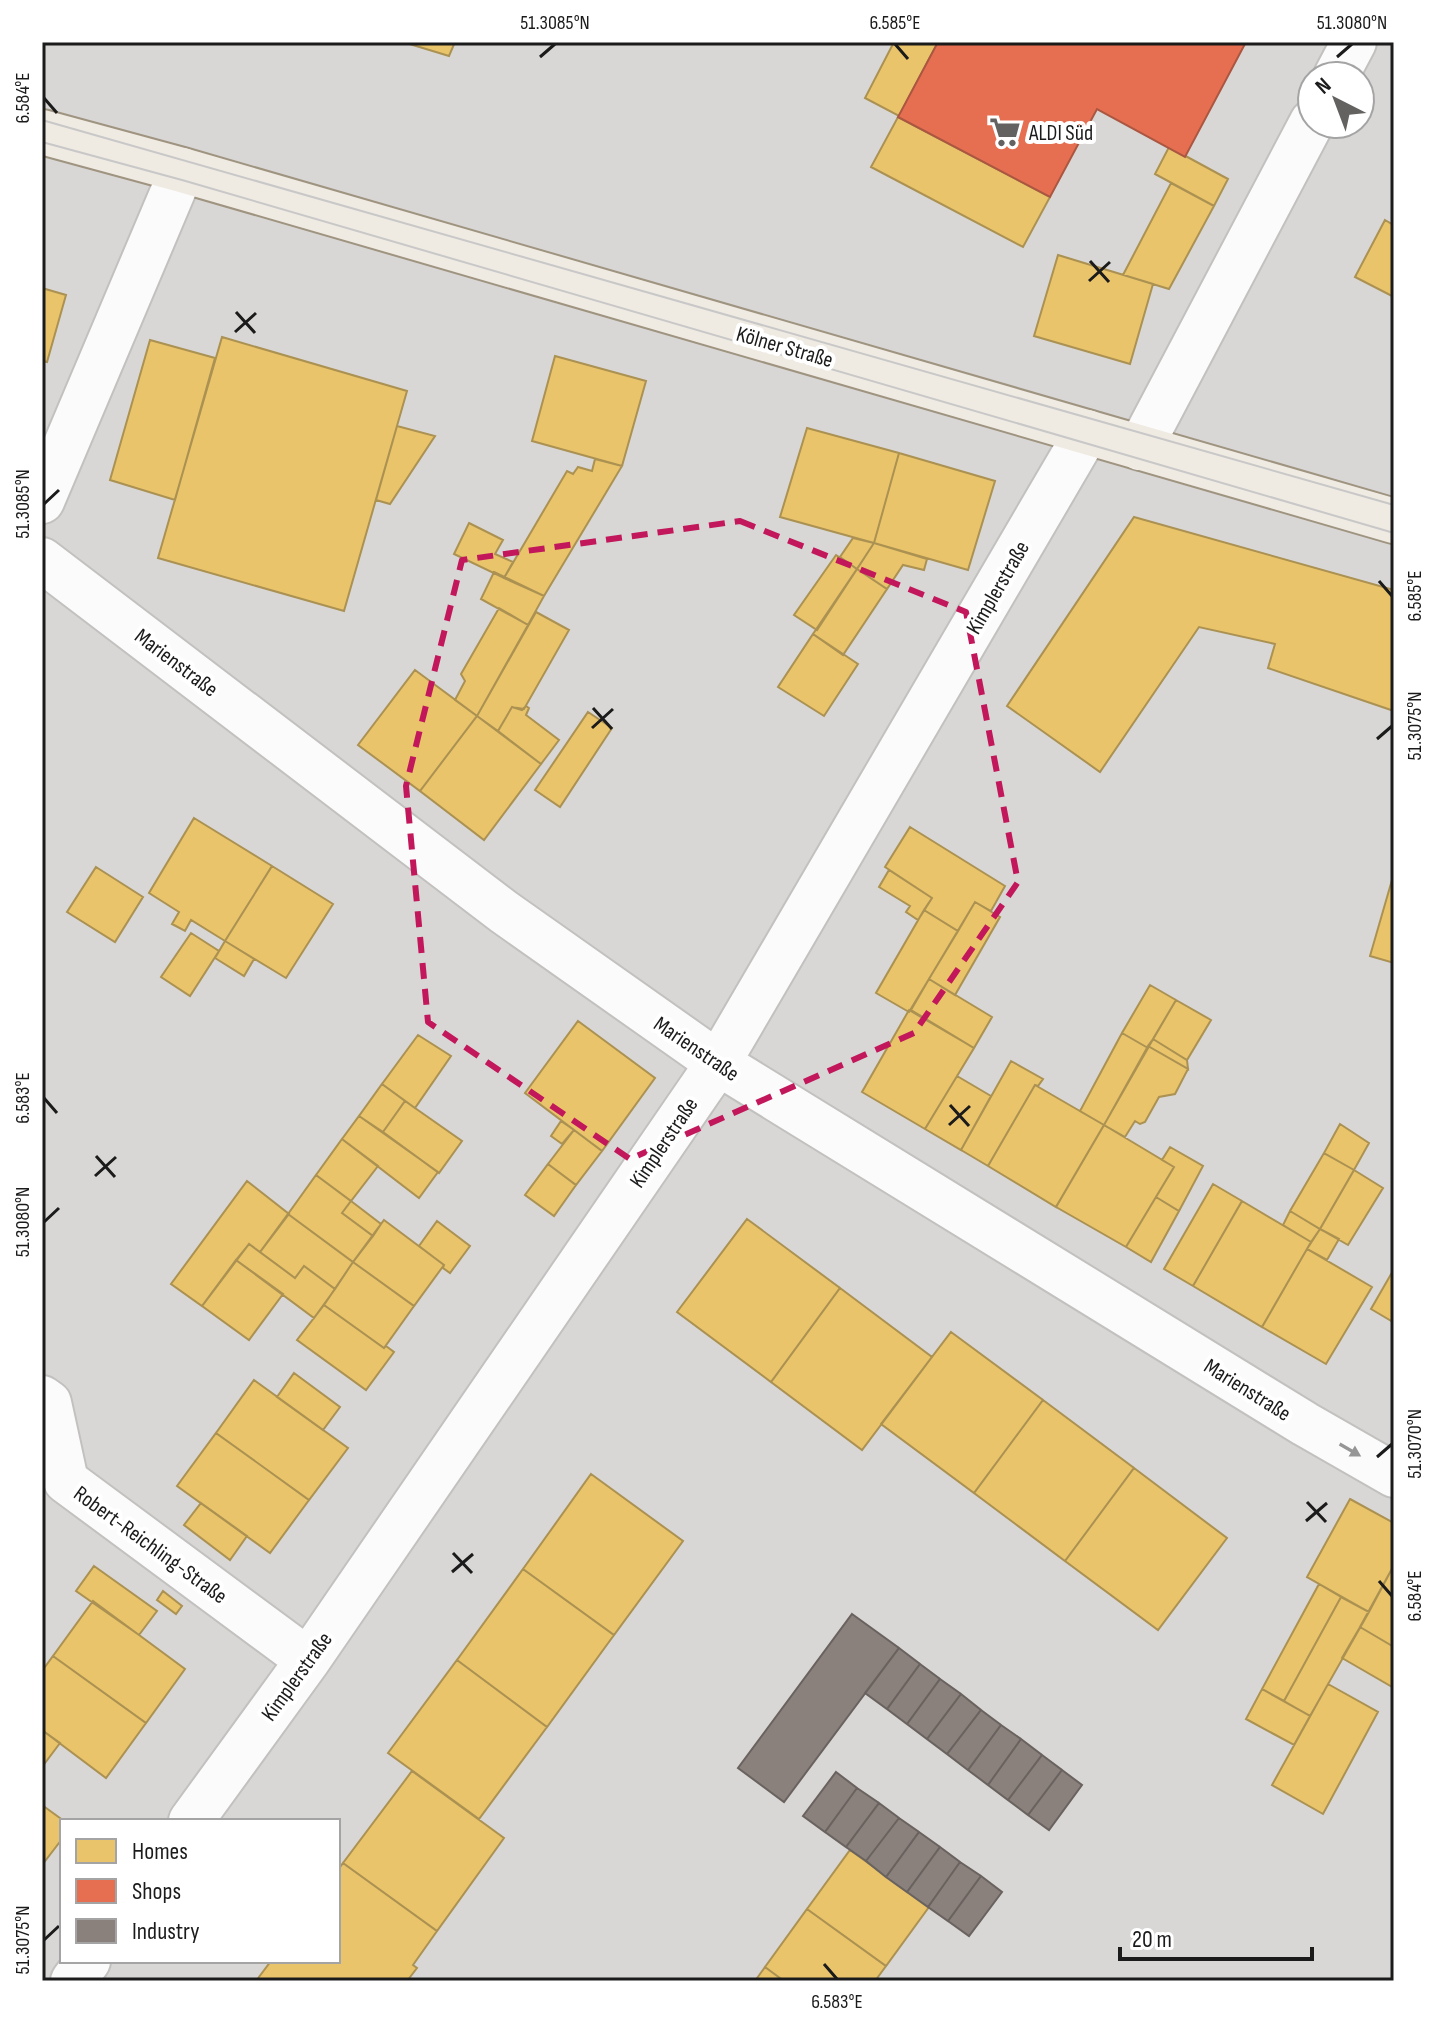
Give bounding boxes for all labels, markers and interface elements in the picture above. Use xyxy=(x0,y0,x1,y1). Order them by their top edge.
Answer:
text: 51.3085°N xyxy=(520,11,590,35)
text: 6.585°E xyxy=(870,11,921,35)
text: 51.3080°N xyxy=(1317,11,1387,35)
north arrow xyxy=(1296,60,1376,140)
text: N xyxy=(1310,72,1337,100)
text: 6.584°E xyxy=(11,73,35,124)
supermarket icon: ALDI Süd xyxy=(988,115,1022,149)
place label: ALDI Süd xyxy=(1028,120,1093,147)
street label: Kölner Straße xyxy=(733,321,836,374)
text: 51.3085°N xyxy=(11,469,35,539)
street label: Kimplerstraße xyxy=(961,536,1036,639)
text: 6.585°E xyxy=(1403,571,1427,622)
street label: Marienstraße xyxy=(129,623,223,703)
text: 51.3075°N xyxy=(1403,692,1427,760)
street label: Marienstraße xyxy=(648,1011,744,1088)
text: 6.583°E xyxy=(11,1072,35,1124)
street label: Kimplerstraße xyxy=(624,1092,704,1193)
text: 51.3080°N xyxy=(11,1187,35,1257)
street label: Marienstraße xyxy=(1199,1353,1296,1428)
text: 51.3070°N xyxy=(1403,1409,1427,1479)
one-way arrow xyxy=(1338,1443,1361,1457)
street label: Robert-Reichling-Straße xyxy=(68,1480,232,1610)
text: 6.584°E xyxy=(1403,1571,1427,1622)
street label: Kimplerstraße xyxy=(256,1627,339,1727)
legend xyxy=(60,1819,340,1963)
text: Homes xyxy=(132,1837,188,1866)
text: Shops xyxy=(132,1877,181,1906)
text: 51.3075°N xyxy=(11,1906,35,1974)
scale bar xyxy=(1120,1911,1312,1961)
text: Industry xyxy=(132,1917,199,1946)
text: 20 m xyxy=(1132,1925,1172,1954)
text: 6.583°E xyxy=(811,1990,863,2014)

